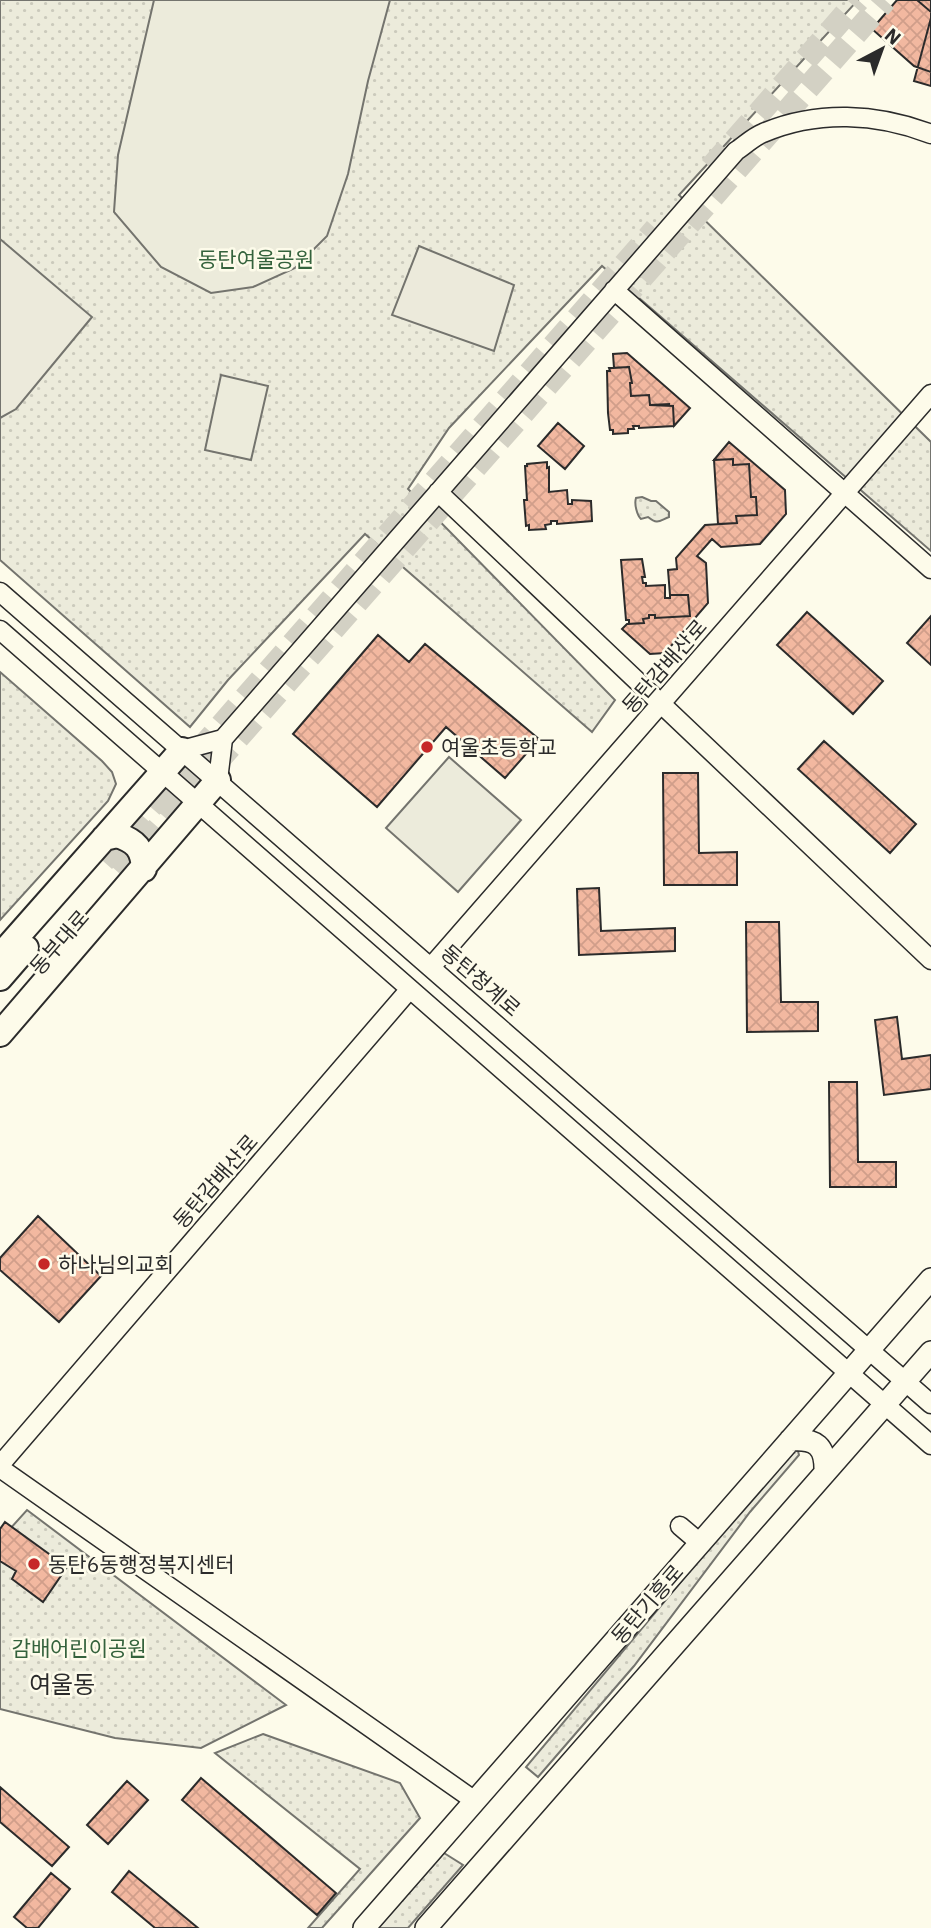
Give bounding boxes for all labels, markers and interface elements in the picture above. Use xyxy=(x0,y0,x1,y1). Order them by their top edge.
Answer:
north arrow xyxy=(847,14,917,84)
text: N xyxy=(880,23,906,50)
park label: 동탄여울공원 xyxy=(198,245,314,273)
street label: 동탄감배산로 xyxy=(615,613,713,719)
place label: 여울초등학교 xyxy=(441,733,557,761)
marker: 여울초등학교 xyxy=(419,739,435,755)
street label: 동부대로 xyxy=(23,904,95,980)
street label: 동탄청계로 xyxy=(435,938,527,1022)
street label: 동탄감배산로 xyxy=(166,1128,264,1234)
place label: 하나님의교회 xyxy=(58,1250,174,1278)
marker: 하나님의교회 xyxy=(36,1256,52,1272)
place label: 동탄6동행정복지센터 xyxy=(48,1550,234,1578)
marker: 동탄6동행정복지센터 xyxy=(26,1556,42,1572)
street label: 동탄기흥로 xyxy=(605,1558,689,1650)
park label: 감배어린이공원 xyxy=(11,1634,147,1662)
district label: 여울동 xyxy=(29,1668,95,1700)

